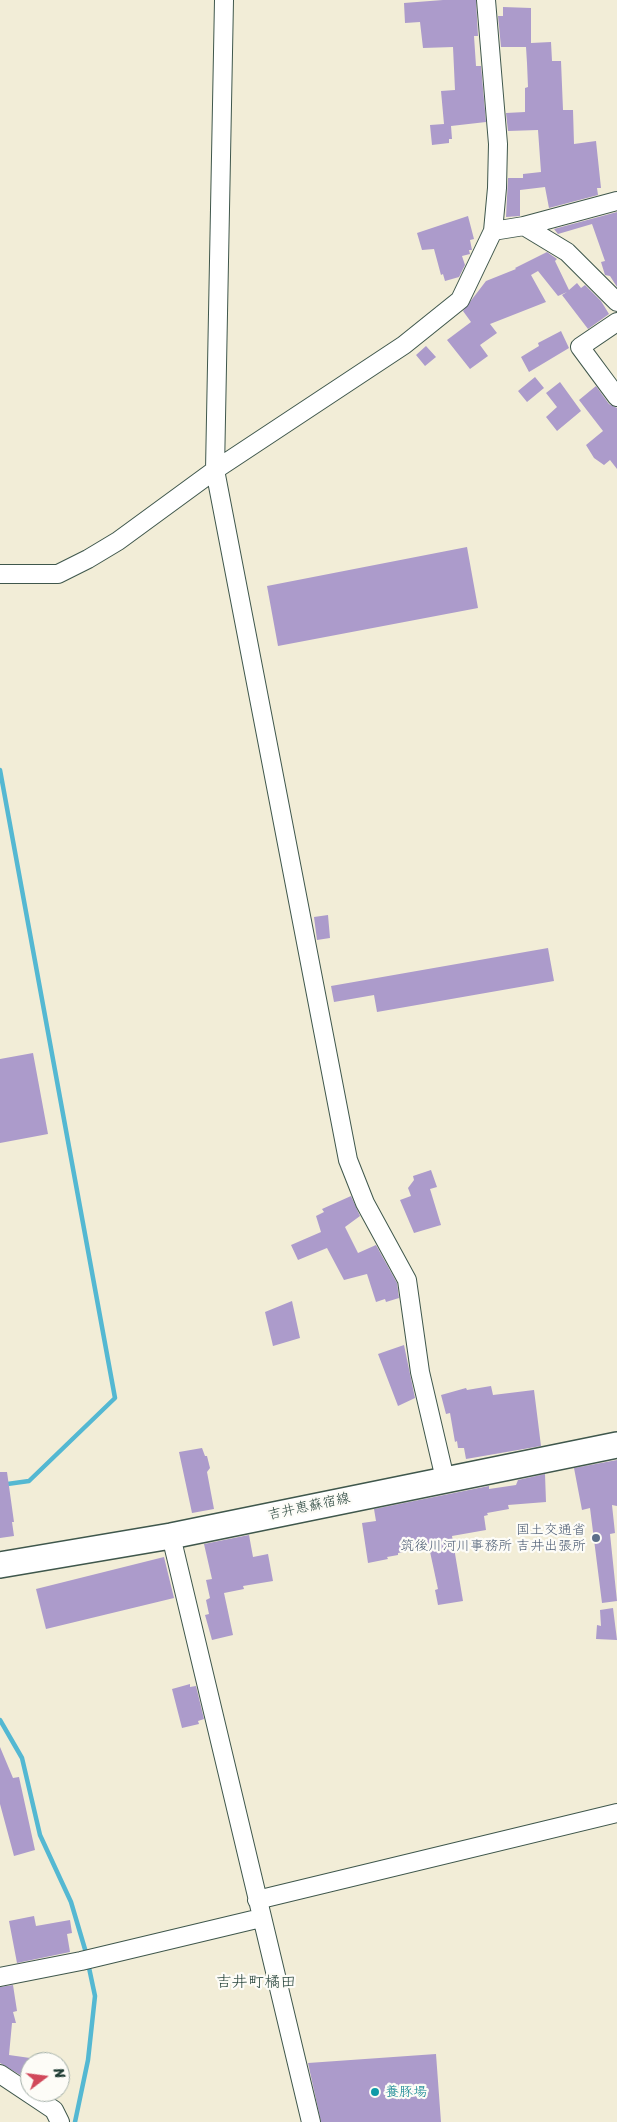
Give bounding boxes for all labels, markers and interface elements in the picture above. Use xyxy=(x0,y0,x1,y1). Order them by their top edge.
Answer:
street label: 吉井恵蘇宿線 xyxy=(266,1490,352,1524)
place label: 国土交通省 筑後川河川事務所 吉井出張所 xyxy=(400,1522,586,1554)
marker: 国土交通省 筑後川河川事務所 吉井出張所 xyxy=(590,1532,602,1544)
district label: 吉井町橘田 xyxy=(216,1973,296,1993)
north arrow xyxy=(20,2052,70,2102)
text: N xyxy=(46,2065,72,2081)
place label: 養豚場 xyxy=(385,2084,427,2100)
marker: 養豚場 xyxy=(369,2086,381,2098)

